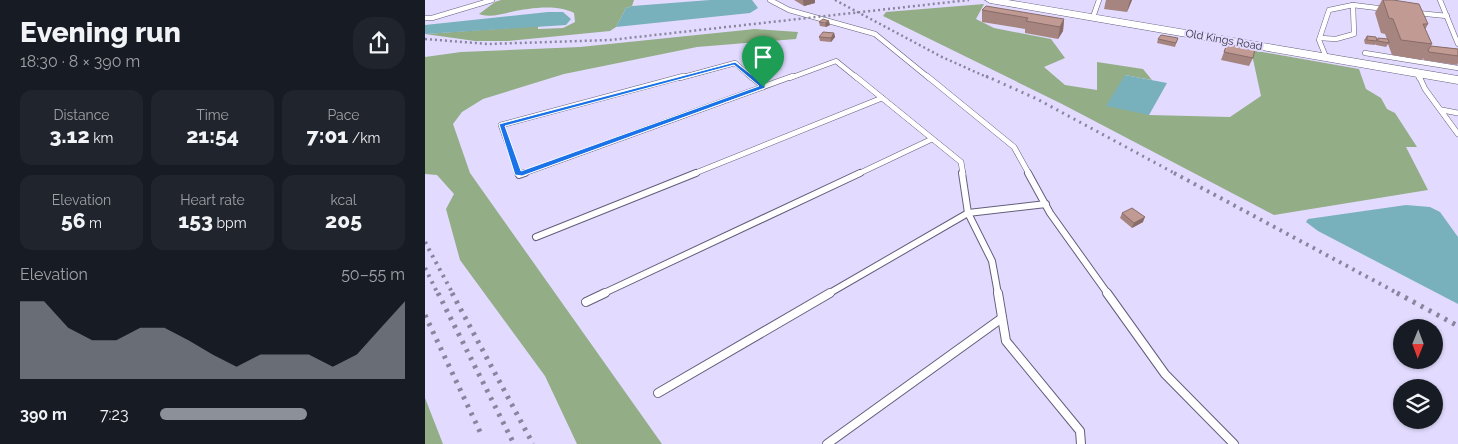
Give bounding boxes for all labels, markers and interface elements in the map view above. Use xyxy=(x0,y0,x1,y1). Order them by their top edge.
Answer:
text: Evening run xyxy=(20,16,181,49)
button: share xyxy=(353,17,405,69)
street label: Old Kings Road xyxy=(1184,27,1264,53)
pin xyxy=(742,36,784,87)
icon: arrive xyxy=(749,43,777,71)
text: 18:30 · 8 × 390 m xyxy=(20,52,140,71)
text: Distance xyxy=(53,107,110,123)
text: Time xyxy=(196,107,229,123)
text: Pace xyxy=(327,107,360,123)
text: 3.12 xyxy=(50,123,90,148)
text: 21:54 xyxy=(186,123,239,148)
text: 7:01 xyxy=(307,123,348,148)
text: km xyxy=(90,130,113,146)
text: /km xyxy=(348,130,380,146)
text: Elevation xyxy=(52,192,111,208)
text: Heart rate xyxy=(180,192,245,208)
text: kcal xyxy=(330,192,357,208)
text: 56 xyxy=(61,208,86,233)
text: 153 xyxy=(178,208,213,233)
text: 205 xyxy=(325,208,362,233)
text: m xyxy=(86,215,102,231)
text: bpm xyxy=(213,215,247,231)
text: Elevation xyxy=(20,265,88,284)
text: 50–55 m xyxy=(341,265,405,284)
north arrow xyxy=(1393,319,1443,369)
map controls xyxy=(1393,319,1443,429)
button: layers xyxy=(1393,379,1443,429)
text: 390 m xyxy=(20,405,67,424)
text: 7:23 xyxy=(100,405,128,424)

